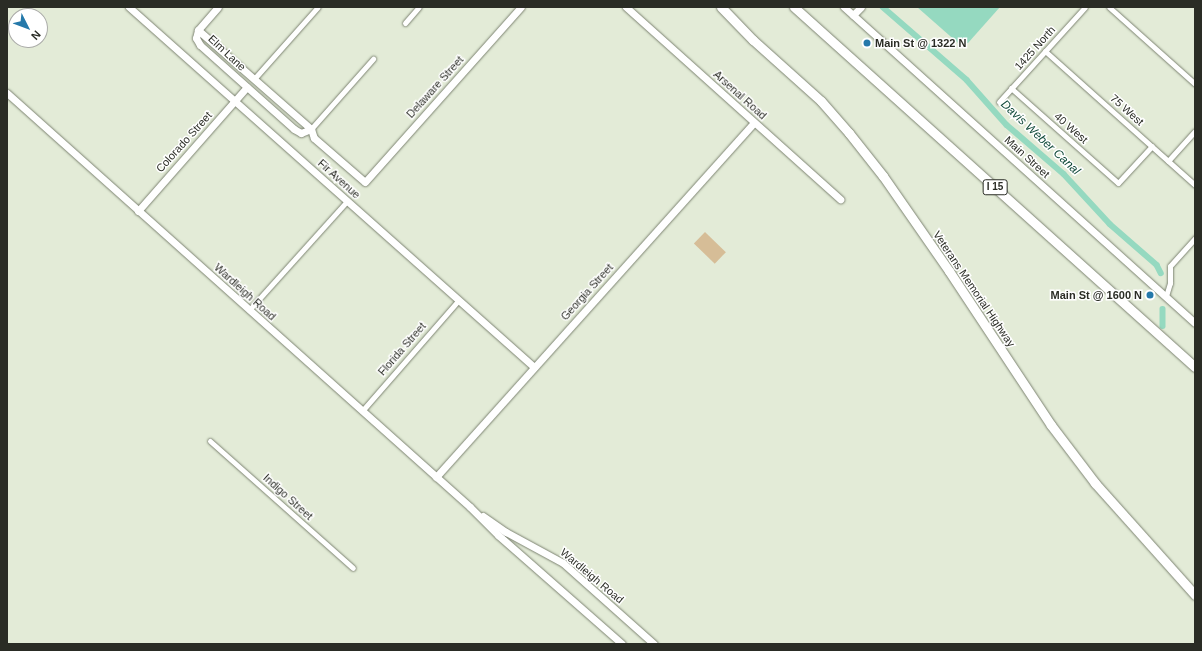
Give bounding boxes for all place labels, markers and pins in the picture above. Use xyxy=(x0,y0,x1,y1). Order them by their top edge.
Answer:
place label: Main St @ 1322 N xyxy=(875,36,966,50)
marker: Main St @ 1322 N xyxy=(862,38,872,48)
place label: Main St @ 1600 N xyxy=(1051,288,1142,302)
marker: Main St @ 1600 N xyxy=(1145,290,1155,300)

